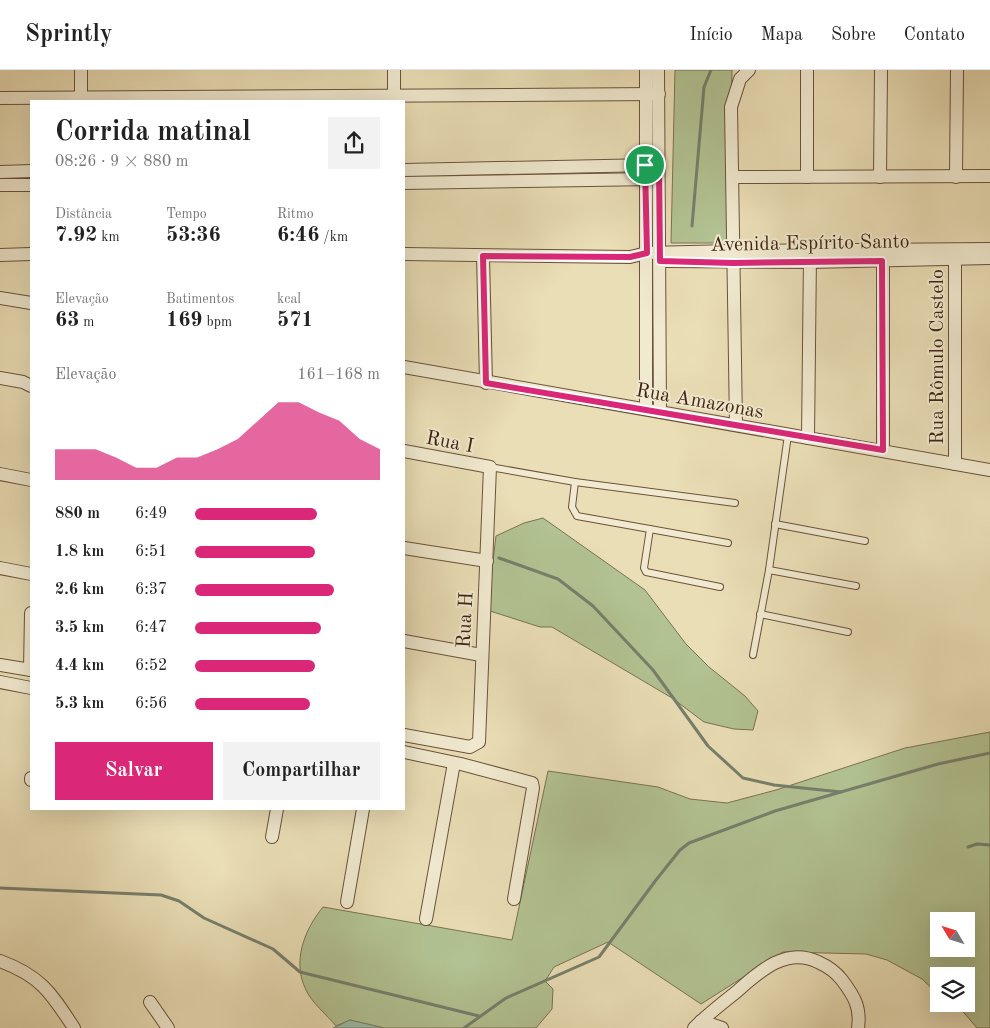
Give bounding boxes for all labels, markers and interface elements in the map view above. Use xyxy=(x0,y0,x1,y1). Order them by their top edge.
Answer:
text: Sprintly xyxy=(25,23,113,47)
text: Início xyxy=(689,26,733,44)
text: Mapa xyxy=(761,26,803,44)
text: Sobre xyxy=(831,26,876,44)
text: Contato xyxy=(904,26,965,44)
button: share xyxy=(328,117,380,169)
text: Corrida matinal xyxy=(55,119,251,147)
pin xyxy=(624,144,666,186)
icon: arrive xyxy=(631,151,659,179)
text: 08:26 · 9 × 880 m xyxy=(55,154,188,170)
text: Distância xyxy=(55,207,112,221)
text: Tempo xyxy=(166,207,207,221)
text: Ritmo xyxy=(277,207,314,221)
text: 7.92 xyxy=(55,225,97,246)
text: 53:36 xyxy=(166,225,221,246)
text: 6:46 xyxy=(277,225,319,246)
text: km xyxy=(97,230,120,244)
text: /km xyxy=(319,230,348,244)
street label: Avenida Espírito Santo xyxy=(710,232,910,256)
street label: Rua Rômulo Castelo xyxy=(928,269,948,445)
text: Elevação xyxy=(55,292,109,306)
text: Batimentos xyxy=(166,292,234,306)
text: kcal xyxy=(277,292,301,306)
text: 63 xyxy=(55,310,79,331)
text: 169 xyxy=(166,310,203,331)
text: 571 xyxy=(277,310,314,331)
text: m xyxy=(79,315,94,329)
text: bpm xyxy=(203,315,232,329)
text: Elevação xyxy=(55,367,116,383)
text: 161–168 m xyxy=(297,367,380,383)
street label: Rua Amazonas xyxy=(634,381,765,423)
street label: Rua I xyxy=(424,429,475,457)
text: 880 m xyxy=(55,506,100,522)
text: 6:49 xyxy=(135,506,167,522)
text: 1.8 km xyxy=(55,544,104,560)
text: 6:51 xyxy=(135,544,167,560)
text: 2.6 km xyxy=(55,582,104,598)
text: 6:37 xyxy=(135,582,167,598)
street label: Rua H xyxy=(455,591,477,649)
text: 3.5 km xyxy=(55,620,104,636)
text: 6:47 xyxy=(135,620,167,636)
text: 4.4 km xyxy=(55,658,104,674)
text: 6:52 xyxy=(135,658,167,674)
text: 5.3 km xyxy=(55,696,104,712)
text: 6:56 xyxy=(135,696,167,712)
button: Salvar xyxy=(55,742,213,800)
button: Compartilhar xyxy=(223,742,380,800)
north arrow xyxy=(930,912,975,958)
map controls xyxy=(930,912,975,1012)
button: layers xyxy=(930,967,975,1012)

